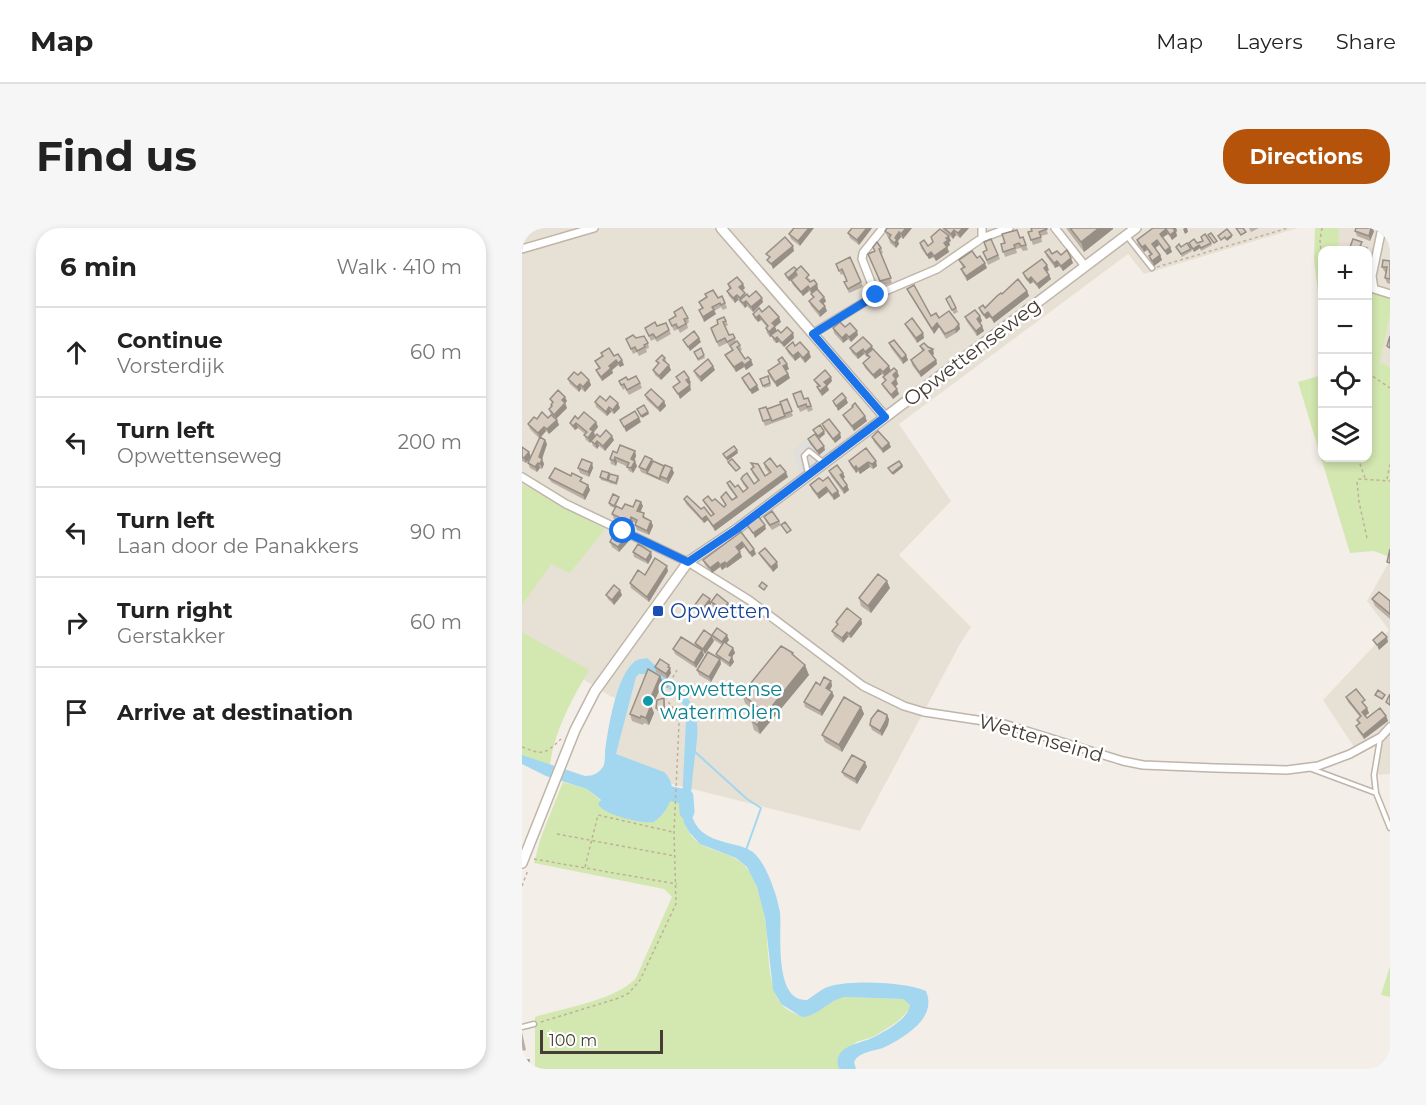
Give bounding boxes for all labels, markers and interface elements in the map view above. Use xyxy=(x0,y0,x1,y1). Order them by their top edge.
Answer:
text: Map xyxy=(30,24,93,58)
text: Map xyxy=(1156,29,1203,54)
text: Layers xyxy=(1236,29,1303,54)
text: Share xyxy=(1336,29,1396,54)
button: Directions xyxy=(1223,129,1390,184)
text: Find us xyxy=(36,130,197,182)
map controls xyxy=(1318,246,1372,462)
button: + xyxy=(1318,246,1372,300)
text: 6 min xyxy=(60,251,137,283)
text: Walk · 410 m xyxy=(337,255,462,279)
route end xyxy=(862,281,888,307)
street label: Opwettenseweg xyxy=(899,293,1045,411)
button: − xyxy=(1318,300,1372,354)
text: Continue xyxy=(117,327,223,354)
icon: ahead xyxy=(60,336,93,369)
text: 60 m xyxy=(410,340,462,364)
text: Vorsterdijk xyxy=(117,354,224,378)
button: locate xyxy=(1318,354,1372,408)
button: layers xyxy=(1318,408,1372,462)
text: Turn left xyxy=(117,417,215,444)
icon: left xyxy=(60,426,93,459)
text: 200 m xyxy=(398,430,462,454)
text: Opwettenseweg xyxy=(117,444,282,468)
text: Turn left xyxy=(117,507,215,534)
icon: left xyxy=(60,516,93,549)
route start xyxy=(609,517,635,543)
text: 90 m xyxy=(410,520,462,544)
text: Laan door de Panakkers xyxy=(117,534,358,558)
text: Turn right xyxy=(117,597,232,624)
place label: Opwetten xyxy=(670,599,771,623)
marker: Opwetten xyxy=(651,604,665,618)
icon: right xyxy=(60,606,93,639)
text: 60 m xyxy=(410,610,462,634)
text: Gerstakker xyxy=(117,624,225,648)
place label: Opwettense watermolen xyxy=(660,677,782,724)
marker: Opwettense watermolen xyxy=(641,694,655,708)
icon: arrive xyxy=(60,696,93,729)
text: Arrive at destination xyxy=(117,699,353,726)
street label: Wettenseind xyxy=(976,709,1106,767)
scale bar xyxy=(540,1027,663,1054)
text: 100 m xyxy=(549,1031,597,1050)

